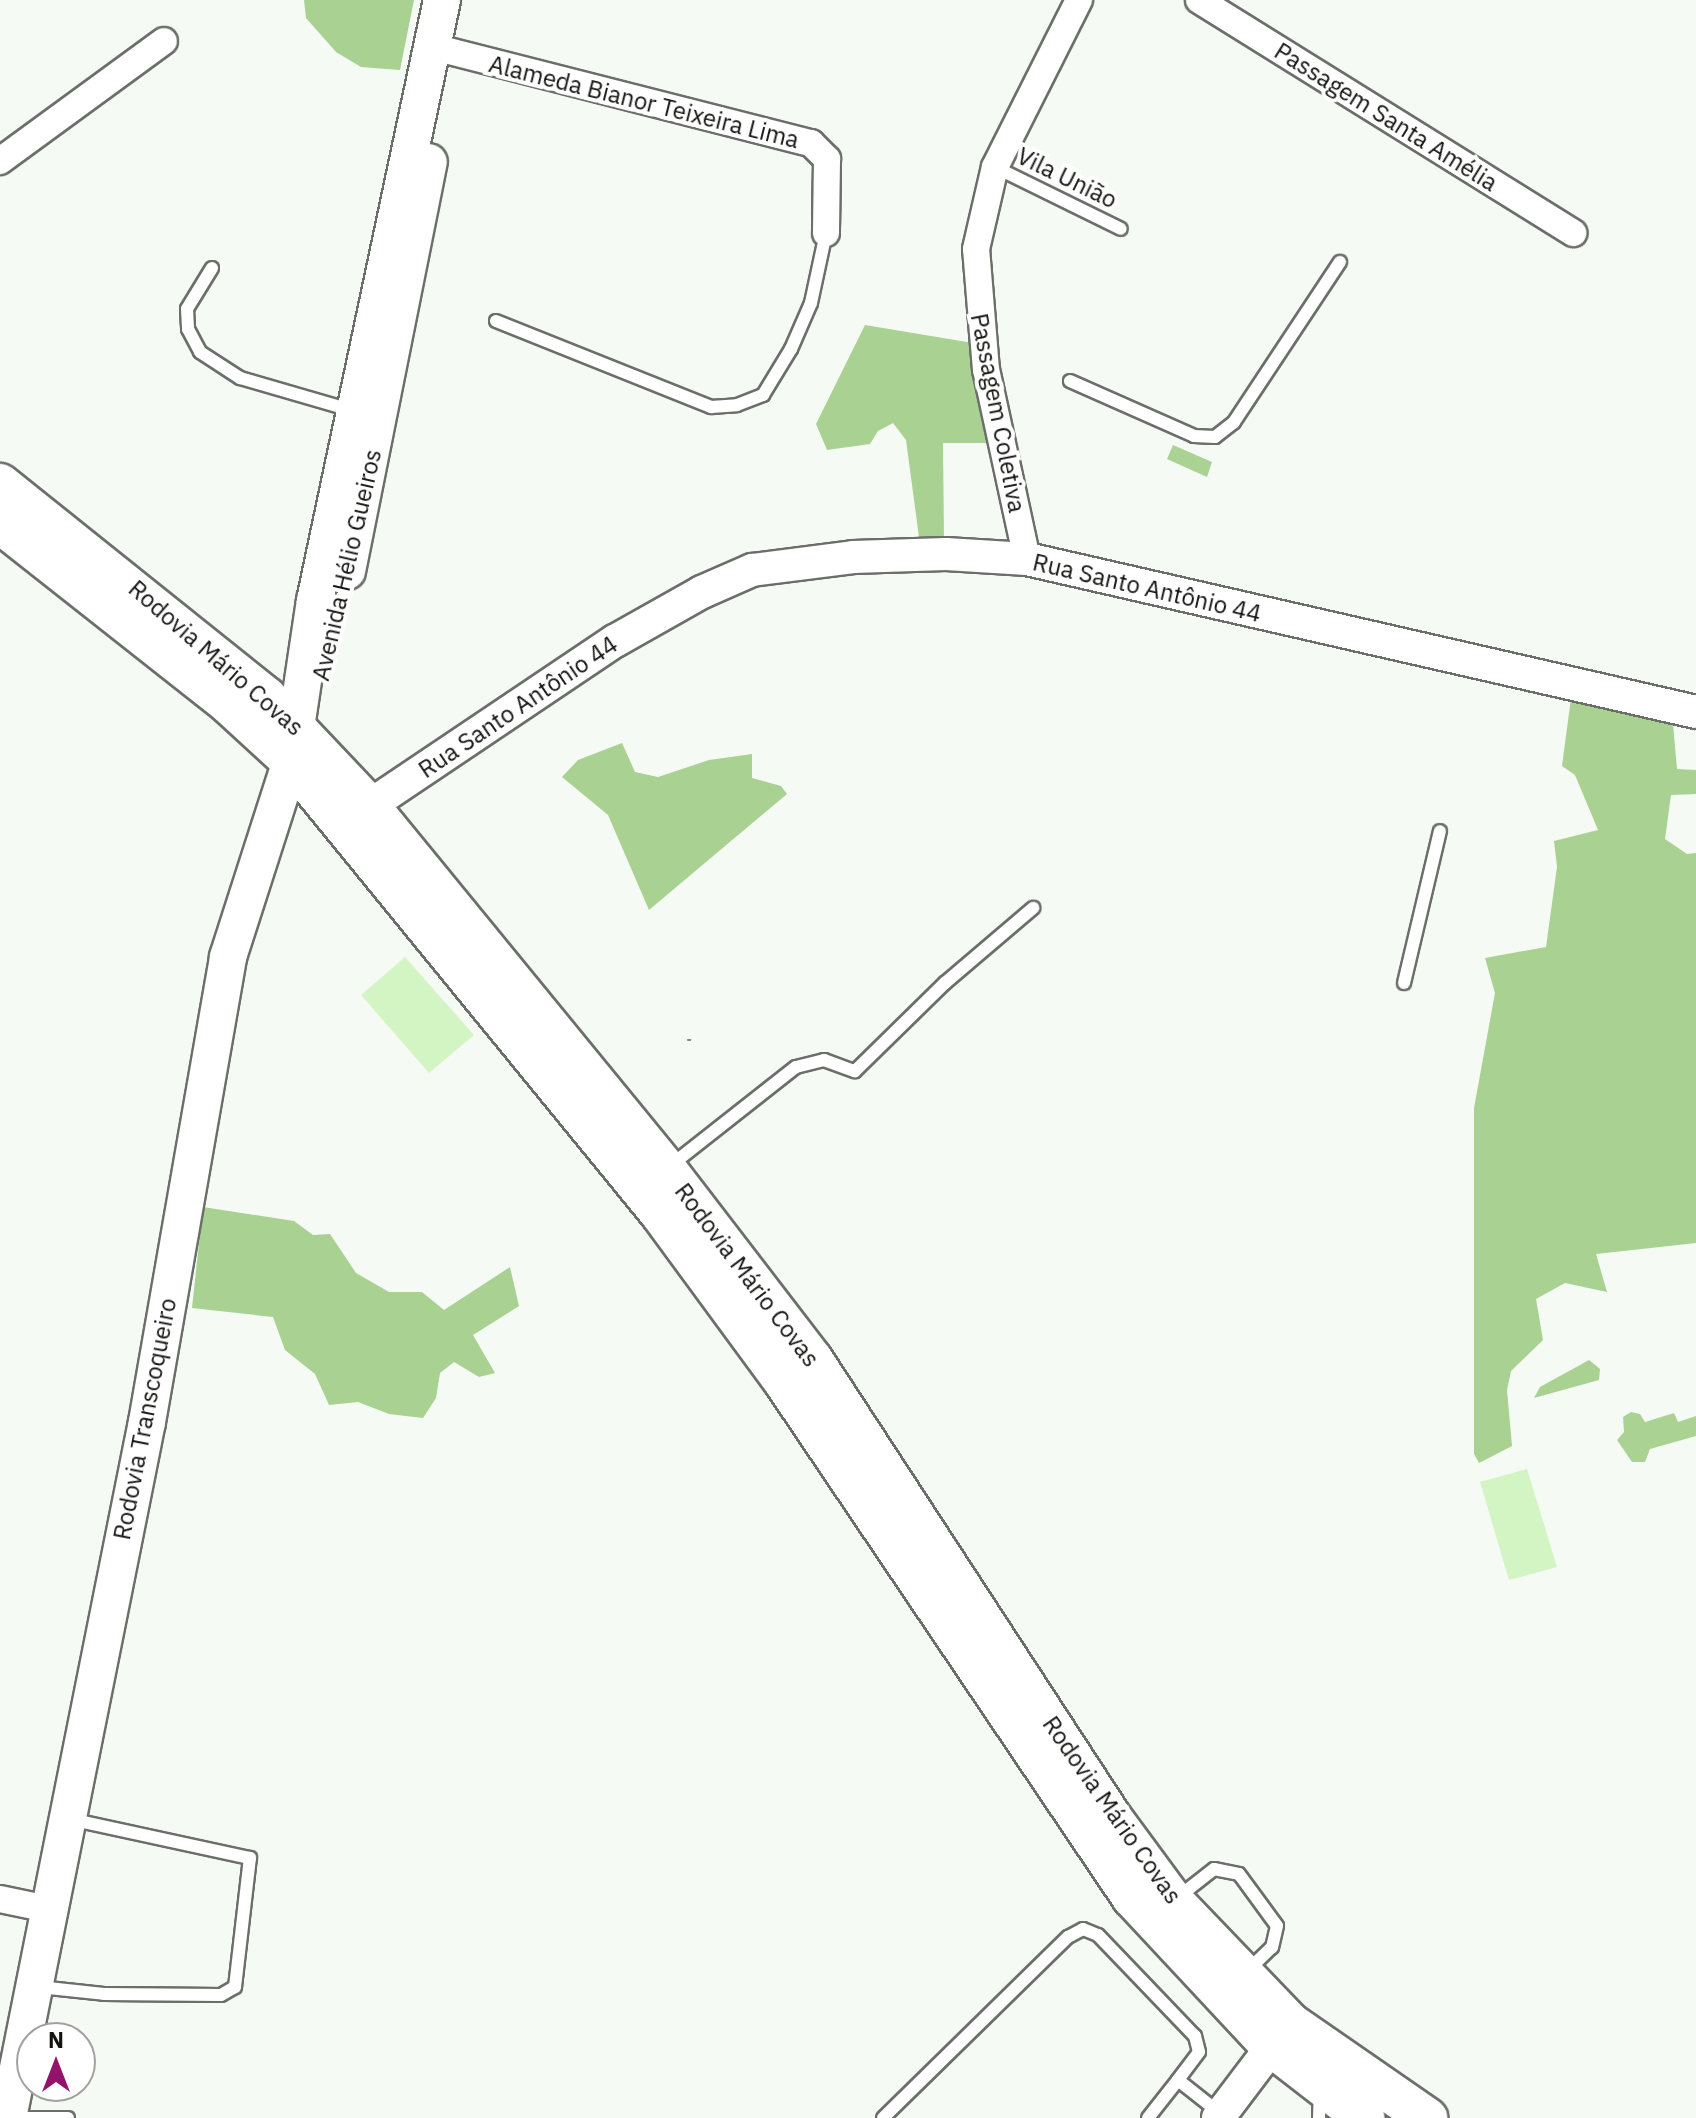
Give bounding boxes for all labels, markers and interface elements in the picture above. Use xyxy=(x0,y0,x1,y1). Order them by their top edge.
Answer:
street label: Passagem Santa Amélia xyxy=(1269,37,1503,197)
street label: Alameda Bianor Teixeira Lima xyxy=(486,49,802,155)
street label: Vila União xyxy=(1012,141,1122,215)
street label: Passagem Coletiva xyxy=(965,311,1031,515)
street label: Avenida Hélio Gueiros xyxy=(306,446,388,684)
street label: Rua Santo Antônio 44 xyxy=(1030,548,1264,628)
street label: Rodovia Mário Covas xyxy=(123,574,309,742)
street label: Rua Santo Antônio 44 xyxy=(413,630,623,784)
street label: Rodovia Mário Covas xyxy=(669,1178,825,1372)
street label: Rodovia Transcoqueiro xyxy=(107,1296,183,1542)
street label: Rodovia Mário Covas xyxy=(1036,1711,1188,1909)
north arrow xyxy=(16,2022,96,2102)
text: N xyxy=(48,2025,64,2054)

